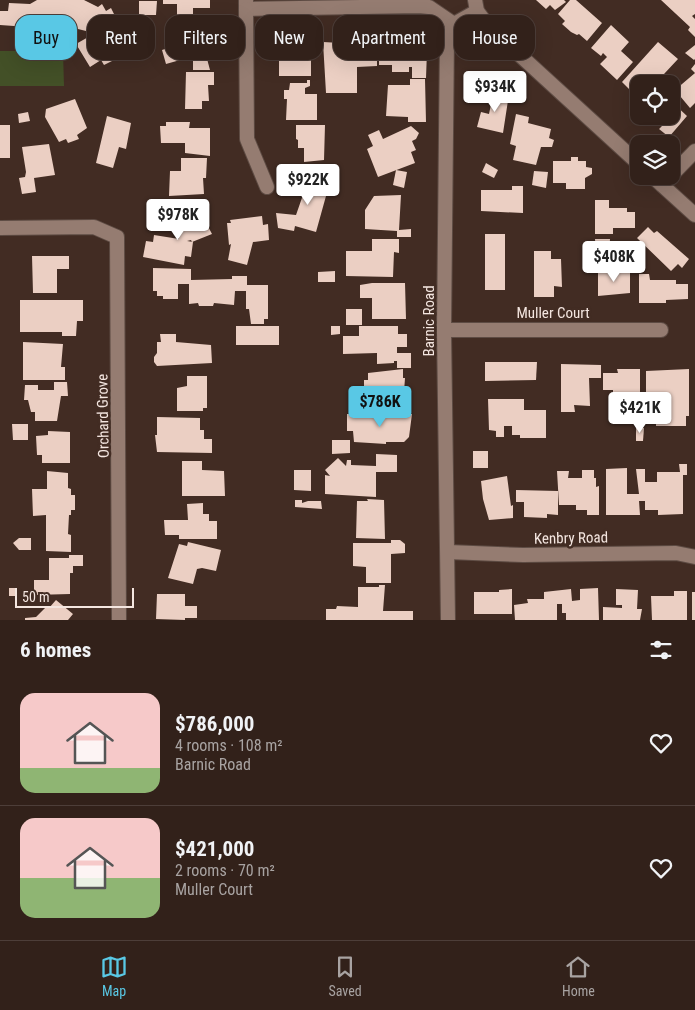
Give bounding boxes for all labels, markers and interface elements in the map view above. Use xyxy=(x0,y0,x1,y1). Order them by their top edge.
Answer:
chip: Buy xyxy=(15,15,77,60)
chip: Rent xyxy=(87,15,155,60)
chip: Filters xyxy=(165,15,245,60)
chip: New xyxy=(255,15,323,60)
chip: Apartment xyxy=(333,15,444,60)
chip: House xyxy=(454,15,535,60)
pin: $934K xyxy=(460,70,530,113)
map controls xyxy=(630,75,680,185)
button: locate xyxy=(630,75,680,125)
text: $934K xyxy=(474,77,516,96)
button: layers xyxy=(630,135,680,185)
pin: $922K xyxy=(273,164,343,206)
text: $922K xyxy=(287,170,329,189)
pin: $978K xyxy=(143,198,213,241)
text: $978K xyxy=(157,205,199,224)
pin: $408K xyxy=(579,240,649,283)
text: $408K xyxy=(593,247,635,266)
street label: Barnic Road xyxy=(420,285,438,357)
street label: Muller Court xyxy=(516,304,590,322)
street label: Orchard Grove xyxy=(93,374,113,458)
pin: $786K xyxy=(345,386,415,428)
text: $786K xyxy=(359,392,401,411)
pin: $421K xyxy=(605,392,675,434)
text: $421K xyxy=(619,398,661,417)
street label: Kenbry Road xyxy=(534,528,608,548)
scale bar xyxy=(15,585,134,608)
text: 50 m xyxy=(22,589,50,605)
icon: filters xyxy=(647,636,675,664)
text: 6 homes xyxy=(20,638,91,662)
text: $786,000 xyxy=(175,712,254,736)
icon: home xyxy=(60,713,120,773)
icon: heart xyxy=(647,729,675,757)
text: 4 rooms · 108 m² xyxy=(175,736,283,755)
text: Barnic Road xyxy=(175,755,251,774)
text: $421,000 xyxy=(175,837,254,861)
icon: home xyxy=(60,838,120,898)
icon: heart xyxy=(647,854,675,882)
text: 2 rooms · 70 m² xyxy=(175,861,275,880)
text: Muller Court xyxy=(175,880,253,899)
tab: Map xyxy=(100,953,128,999)
tab: Saved xyxy=(328,953,362,999)
tab: Home xyxy=(562,953,595,999)

